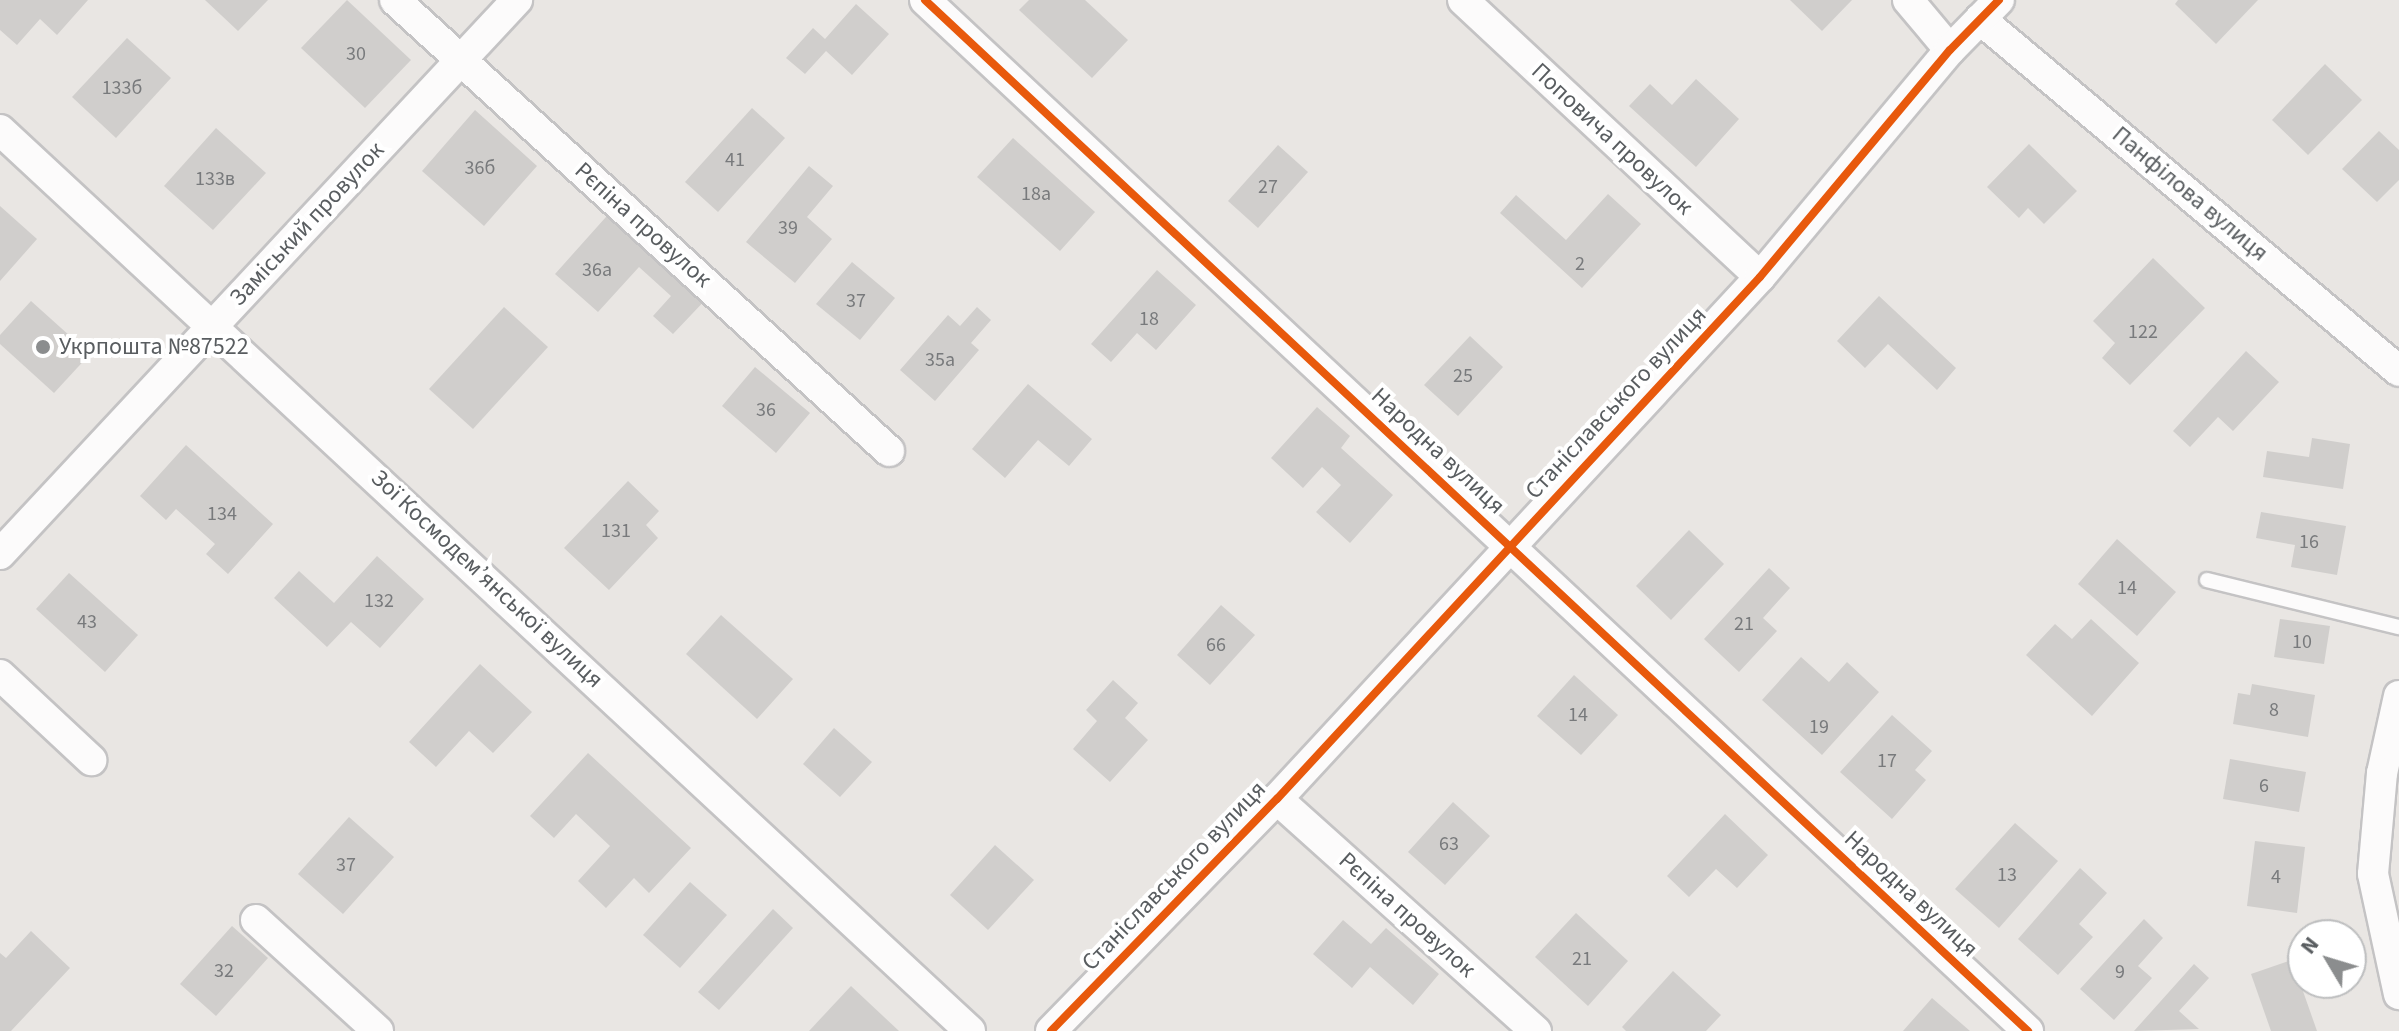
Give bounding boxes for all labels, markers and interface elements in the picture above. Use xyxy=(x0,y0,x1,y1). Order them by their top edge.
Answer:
house number: 30 xyxy=(346,42,366,66)
street label: Поповича провулок xyxy=(1525,57,1699,221)
house number: 133б xyxy=(102,76,142,100)
street label: Панфілова вулиця xyxy=(2106,120,2274,268)
street label: Заміський провулок xyxy=(224,136,390,312)
house number: 41 xyxy=(725,148,745,172)
house number: 36б xyxy=(465,156,495,180)
street label: Рєпіна провулок xyxy=(569,156,717,294)
house number: 133в xyxy=(195,167,235,191)
house number: 27 xyxy=(1258,175,1278,199)
house number: 18а xyxy=(1021,182,1051,206)
house number: 39 xyxy=(778,216,798,240)
house number: 2 xyxy=(1575,252,1585,276)
house number: 36а xyxy=(582,258,612,282)
house number: 37 xyxy=(846,289,866,313)
street label: Станіславського вулиця xyxy=(1519,301,1713,505)
house number: 18 xyxy=(1139,307,1159,331)
house number: 122 xyxy=(2128,320,2158,344)
place label: Укрпошта №87522 xyxy=(59,333,249,361)
marker: Укрпошта №87522 xyxy=(34,338,52,356)
house number: 35а xyxy=(925,348,955,372)
house number: 25 xyxy=(1453,364,1473,388)
street label: Народна вулиця xyxy=(1365,382,1511,520)
house number: 36 xyxy=(756,398,776,422)
street label: Зої Космодем’янської вулиця xyxy=(365,464,609,694)
house number: 134 xyxy=(207,502,237,526)
house number: 131 xyxy=(601,519,631,543)
house number: 16 xyxy=(2299,530,2319,554)
house number: 14 xyxy=(2117,576,2137,600)
house number: 132 xyxy=(364,589,394,613)
house number: 43 xyxy=(77,610,97,634)
house number: 21 xyxy=(1734,612,1754,636)
house number: 10 xyxy=(2292,630,2312,654)
house number: 66 xyxy=(1206,633,1226,657)
house number: 8 xyxy=(2269,698,2279,722)
house number: 14 xyxy=(1568,703,1588,727)
house number: 19 xyxy=(1809,715,1829,739)
house number: 17 xyxy=(1877,749,1897,773)
house number: 6 xyxy=(2259,774,2269,798)
street label: Станіславського вулиця xyxy=(1076,775,1272,977)
street label: Народна вулиця xyxy=(1838,825,1984,963)
house number: 63 xyxy=(1439,832,1459,856)
street label: Рєпіна провулок xyxy=(1333,846,1481,984)
house number: 37 xyxy=(336,853,356,877)
house number: 13 xyxy=(1997,863,2017,887)
house number: 4 xyxy=(2271,865,2281,889)
north arrow xyxy=(2287,919,2367,999)
text: N xyxy=(2293,930,2327,961)
house number: 21 xyxy=(1572,947,1592,971)
house number: 32 xyxy=(214,959,234,983)
house number: 9 xyxy=(2115,960,2125,984)

